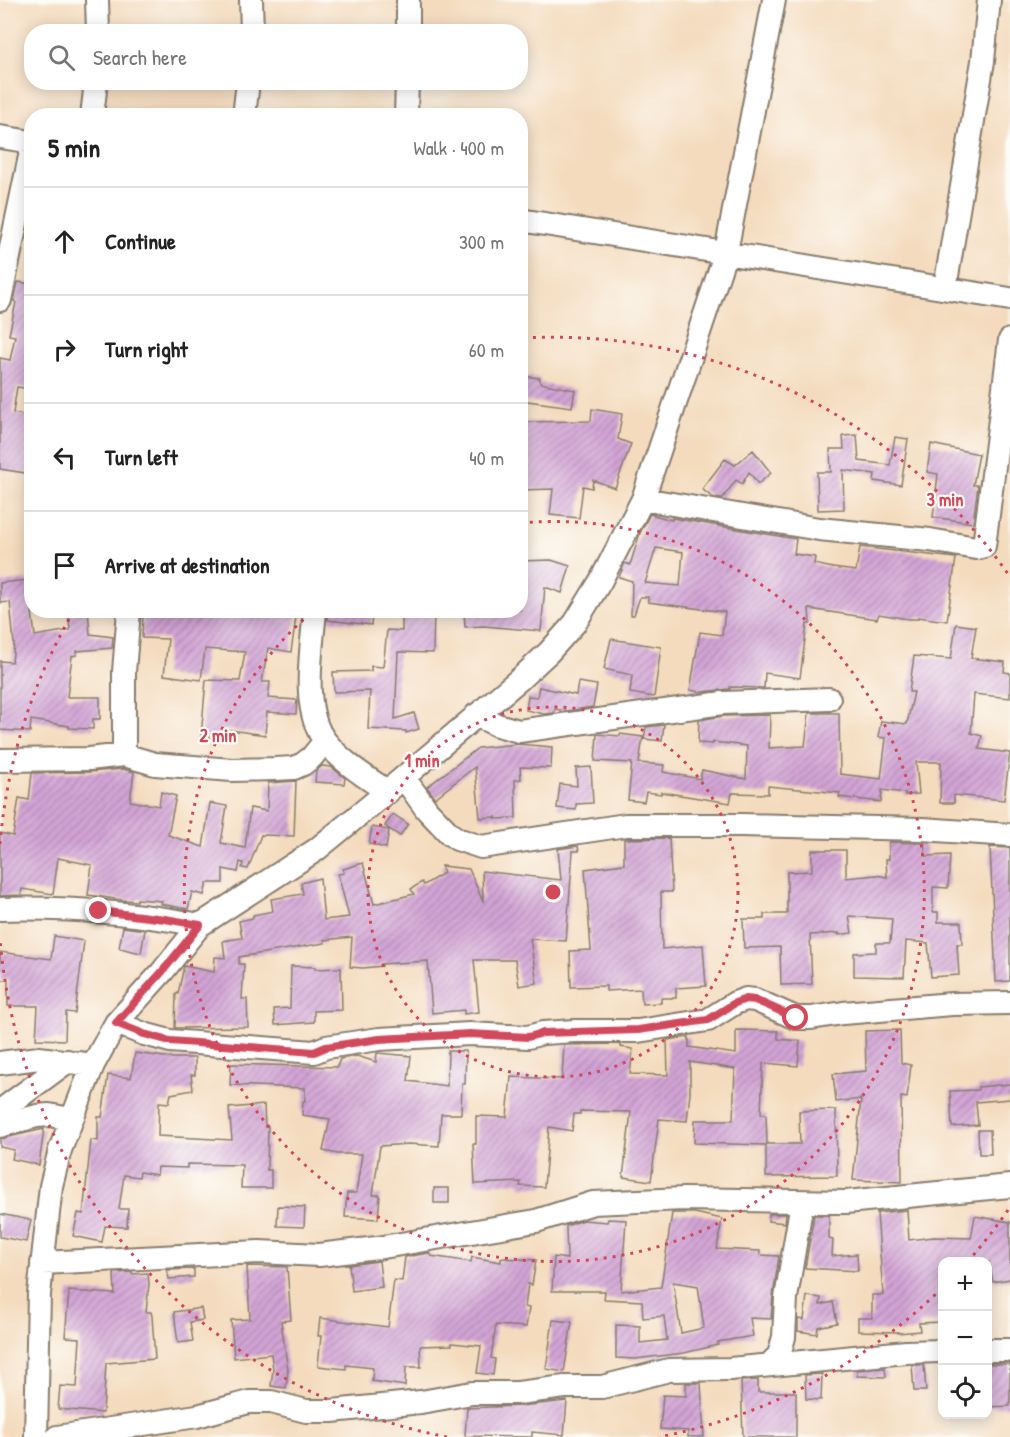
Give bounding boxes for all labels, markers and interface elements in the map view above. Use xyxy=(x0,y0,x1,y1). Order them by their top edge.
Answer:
search box xyxy=(24,24,528,90)
icon: search xyxy=(45,41,78,74)
text: Search here xyxy=(93,42,187,72)
text: 5 min xyxy=(48,130,100,165)
text: Walk · 400 m xyxy=(413,134,504,161)
icon: ahead xyxy=(48,225,81,258)
text: Continue xyxy=(105,226,176,256)
text: 300 m xyxy=(459,228,504,255)
icon: right xyxy=(48,333,81,366)
text: Turn right xyxy=(105,334,188,364)
text: 60 m xyxy=(469,336,504,363)
icon: left xyxy=(48,441,81,474)
text: Turn left xyxy=(105,442,178,472)
text: 40 m xyxy=(469,444,504,471)
text: 3 min xyxy=(927,487,963,512)
icon: arrive xyxy=(48,549,81,582)
text: Arrive at destination xyxy=(105,550,270,580)
text: 2 min xyxy=(200,723,236,748)
text: 1 min xyxy=(404,748,440,773)
centre of rings xyxy=(543,882,563,902)
route end xyxy=(85,897,111,923)
route start xyxy=(782,1004,808,1030)
map controls xyxy=(938,1257,992,1419)
button: + xyxy=(938,1257,992,1311)
button: − xyxy=(938,1311,992,1365)
button: locate xyxy=(938,1365,992,1419)

